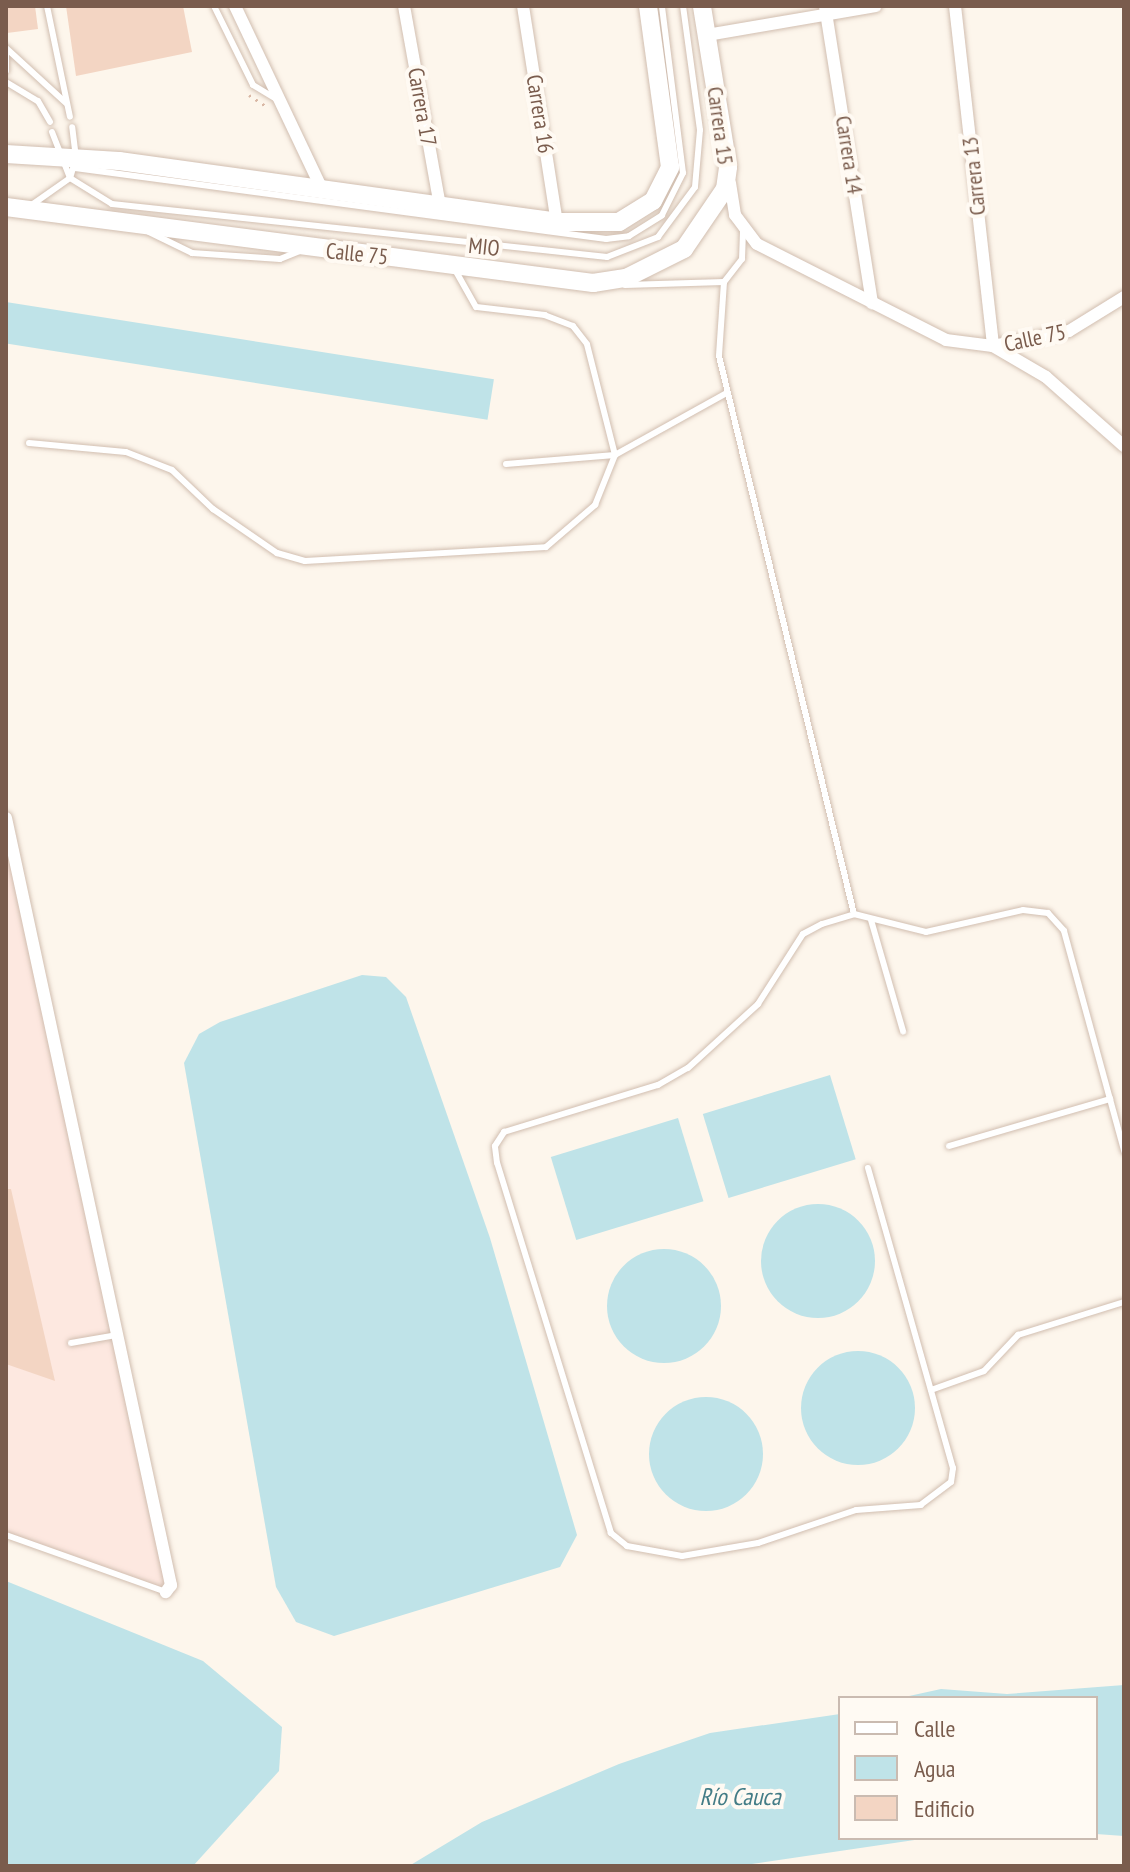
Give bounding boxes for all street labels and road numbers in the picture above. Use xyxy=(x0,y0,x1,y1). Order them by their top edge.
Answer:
street label: Carrera 17 xyxy=(402,66,442,148)
street label: Carrera 16 xyxy=(521,73,559,155)
street label: Carrera 15 xyxy=(701,85,739,167)
street label: Carrera 14 xyxy=(830,114,868,196)
street label: Carrera 13 xyxy=(957,135,991,217)
street label: MIO xyxy=(467,232,501,262)
street label: Calle 75 xyxy=(325,238,389,270)
street label: Calle 75 xyxy=(1002,319,1068,357)

